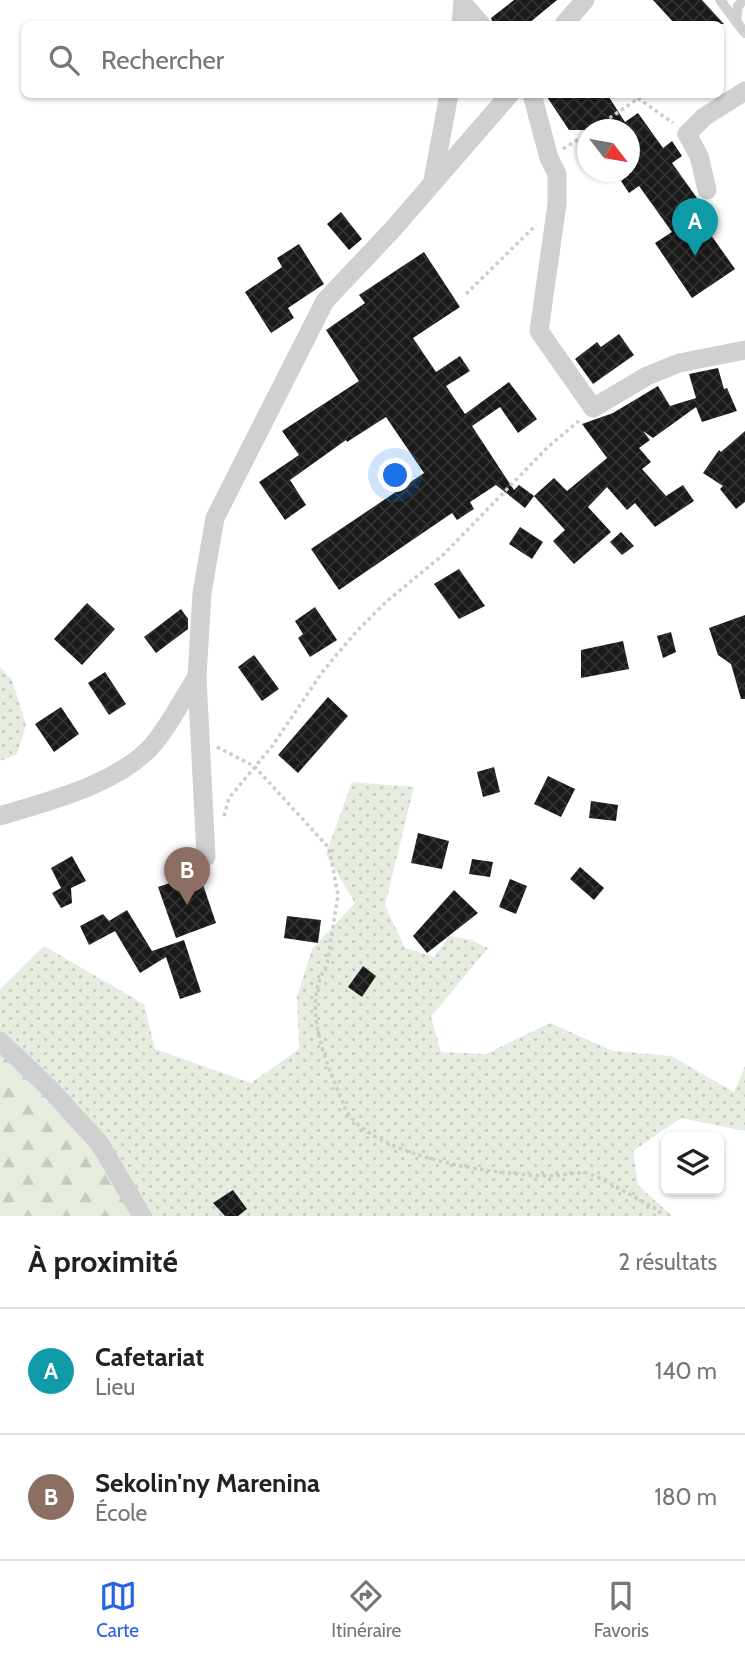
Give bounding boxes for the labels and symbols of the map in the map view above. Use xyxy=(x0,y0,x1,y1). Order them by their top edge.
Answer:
north arrow xyxy=(577,119,640,182)
pin: A xyxy=(672,198,718,256)
your location xyxy=(378,458,412,492)
pin: B xyxy=(164,847,210,905)

